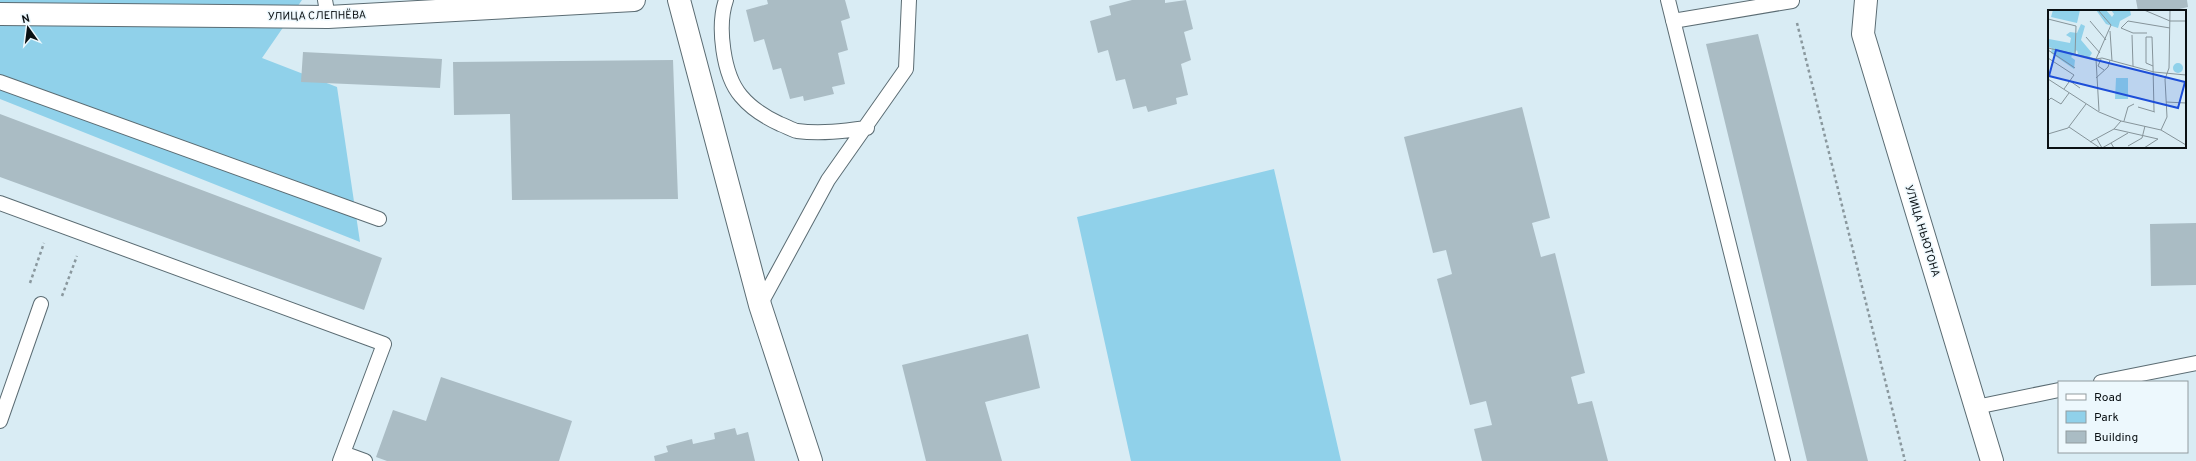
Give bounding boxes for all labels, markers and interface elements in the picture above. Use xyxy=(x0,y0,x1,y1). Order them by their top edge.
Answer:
street label: УЛИЦА СЛЕПНЁВА xyxy=(268,7,366,24)
north arrow xyxy=(8,8,48,48)
inset map xyxy=(2048,10,2186,148)
text: N xyxy=(20,12,31,27)
street label: УЛИЦА НЬЮТОНА xyxy=(1901,183,1943,279)
legend xyxy=(2058,381,2188,453)
text: Road xyxy=(2094,390,2122,406)
text: Park xyxy=(2094,410,2119,426)
text: Building xyxy=(2094,430,2138,446)

